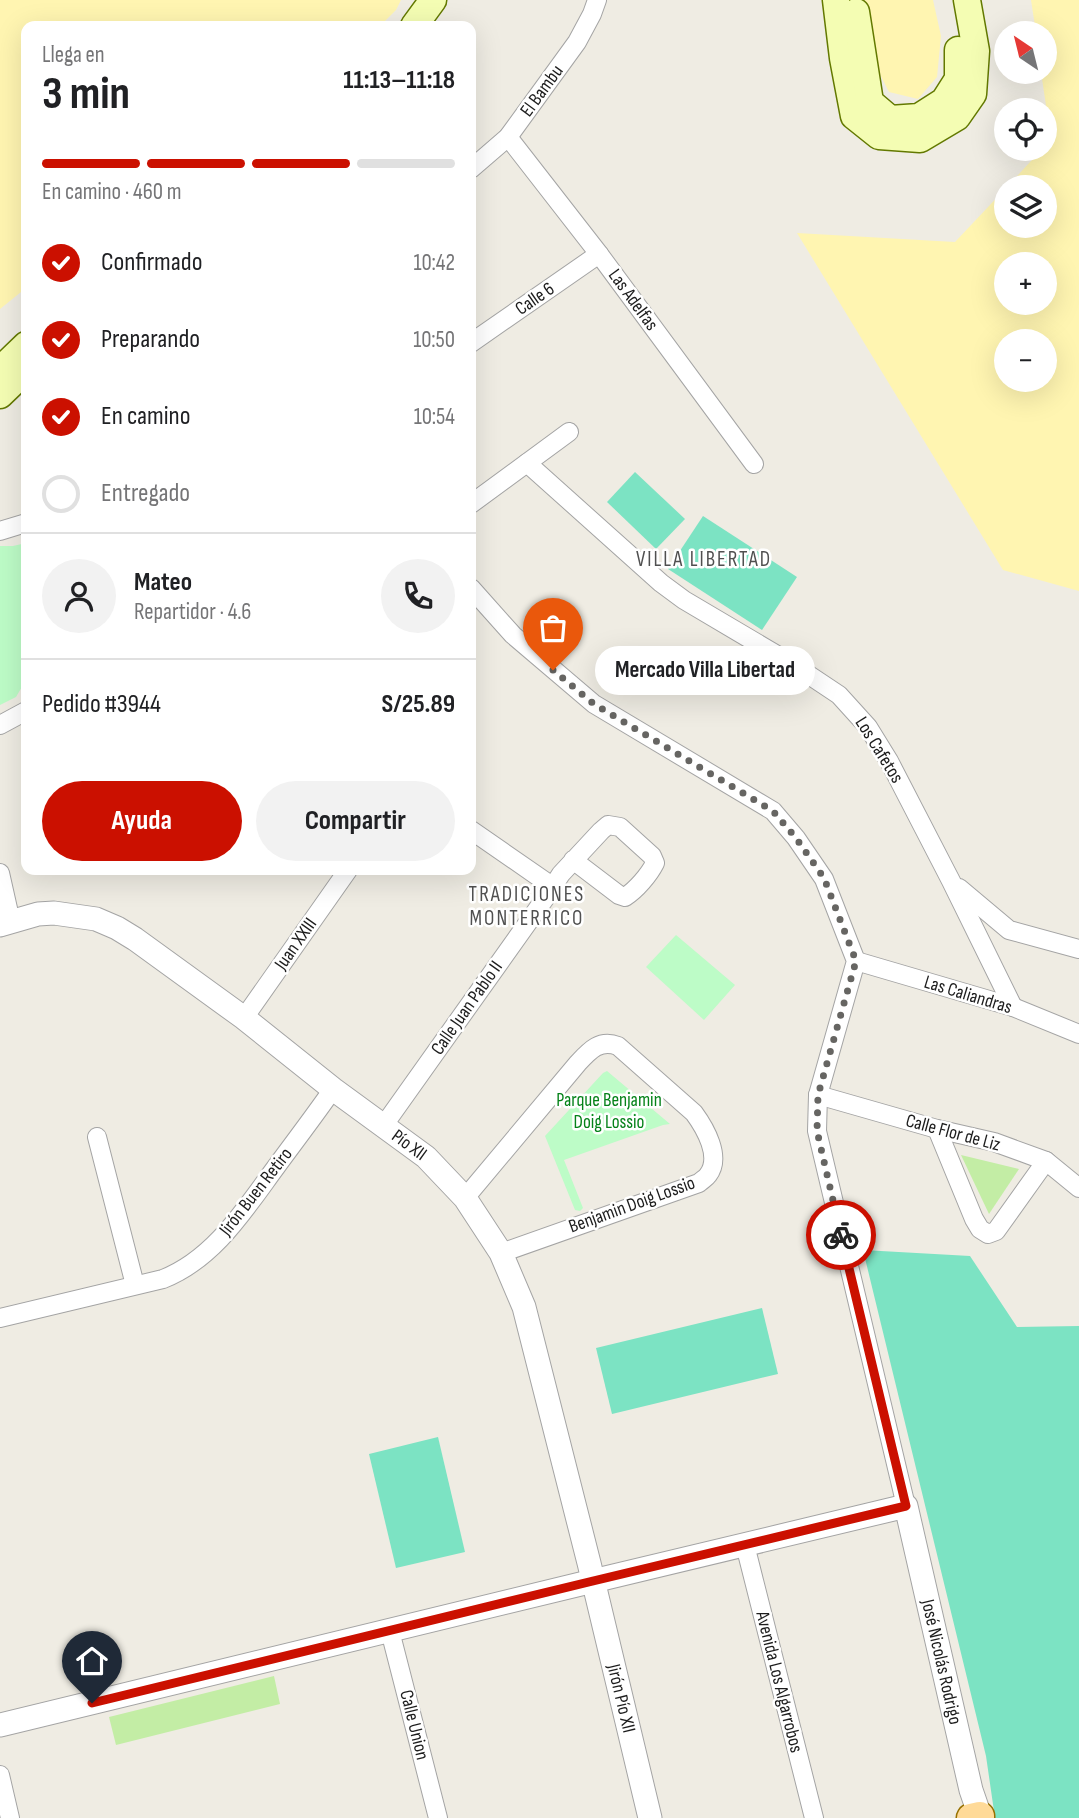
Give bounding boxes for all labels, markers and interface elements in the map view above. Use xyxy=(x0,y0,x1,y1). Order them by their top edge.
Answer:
north arrow xyxy=(994,21,1057,84)
map controls xyxy=(994,21,1057,392)
text: Llega en xyxy=(42,41,105,69)
street label: El Bambu xyxy=(516,61,568,121)
text: 11:13–11:18 xyxy=(343,65,455,96)
text: 3 min xyxy=(42,67,130,122)
button: locate xyxy=(994,98,1057,161)
button: layers xyxy=(994,175,1057,238)
text: En camino · 460 m xyxy=(42,178,181,206)
icon: check xyxy=(42,244,80,282)
text: Confirmado xyxy=(101,247,202,278)
text: 10:42 xyxy=(413,249,455,277)
button: + xyxy=(994,252,1057,315)
street label: Las Adelfas xyxy=(603,265,663,335)
street label: Calle 6 xyxy=(511,277,559,321)
icon: check xyxy=(42,321,80,359)
text: Preparando xyxy=(101,324,200,355)
text: 10:50 xyxy=(413,326,455,354)
button: − xyxy=(994,329,1057,392)
icon: check xyxy=(42,398,80,436)
text: En camino xyxy=(101,401,191,432)
text: 10:54 xyxy=(414,403,455,431)
text: Entregado xyxy=(101,478,190,509)
district label: VILLA LIBERTAD xyxy=(636,547,772,572)
button: person xyxy=(42,559,116,633)
button: phone xyxy=(381,559,455,633)
text: Mateo xyxy=(134,567,192,598)
text: Repartidor · 4.6 xyxy=(134,598,251,626)
pin xyxy=(523,598,583,670)
icon: bag xyxy=(534,609,572,647)
callout: Mercado Villa Libertad xyxy=(595,646,816,694)
text: Mercado Villa Libertad xyxy=(615,656,795,684)
text: Pedido #3944 xyxy=(42,689,161,720)
text: S/25.89 xyxy=(382,689,455,720)
street label: Los Cafetos xyxy=(850,713,908,788)
button: Ayuda xyxy=(42,781,242,861)
button: Compartir xyxy=(256,781,455,861)
district label: TRADICIONES MONTERRICO xyxy=(469,882,585,931)
street label: Juan XXIII xyxy=(269,914,322,975)
street label: Calle Juan Pablo II xyxy=(426,957,508,1059)
street label: Las Caliandras xyxy=(921,971,1015,1019)
park label: Parque Benjamin Doig Lossio xyxy=(556,1089,662,1134)
street label: Calle Flor de Liz xyxy=(903,1109,1003,1157)
street label: Pío XII xyxy=(387,1124,432,1165)
street label: Jirón Buen Retiro xyxy=(214,1143,297,1241)
street label: Benjamin Doig Lossio xyxy=(566,1171,698,1239)
courier xyxy=(806,1200,876,1270)
icon: bike xyxy=(822,1216,860,1254)
street label: José Nicolás Rodrigo xyxy=(916,1596,967,1727)
street label: Avenida Los Algarrobos xyxy=(750,1608,808,1755)
pin xyxy=(62,1631,122,1703)
icon: home xyxy=(73,1642,111,1680)
street label: Jirón Pío XII xyxy=(602,1661,641,1735)
street label: Calle Union xyxy=(394,1688,434,1762)

